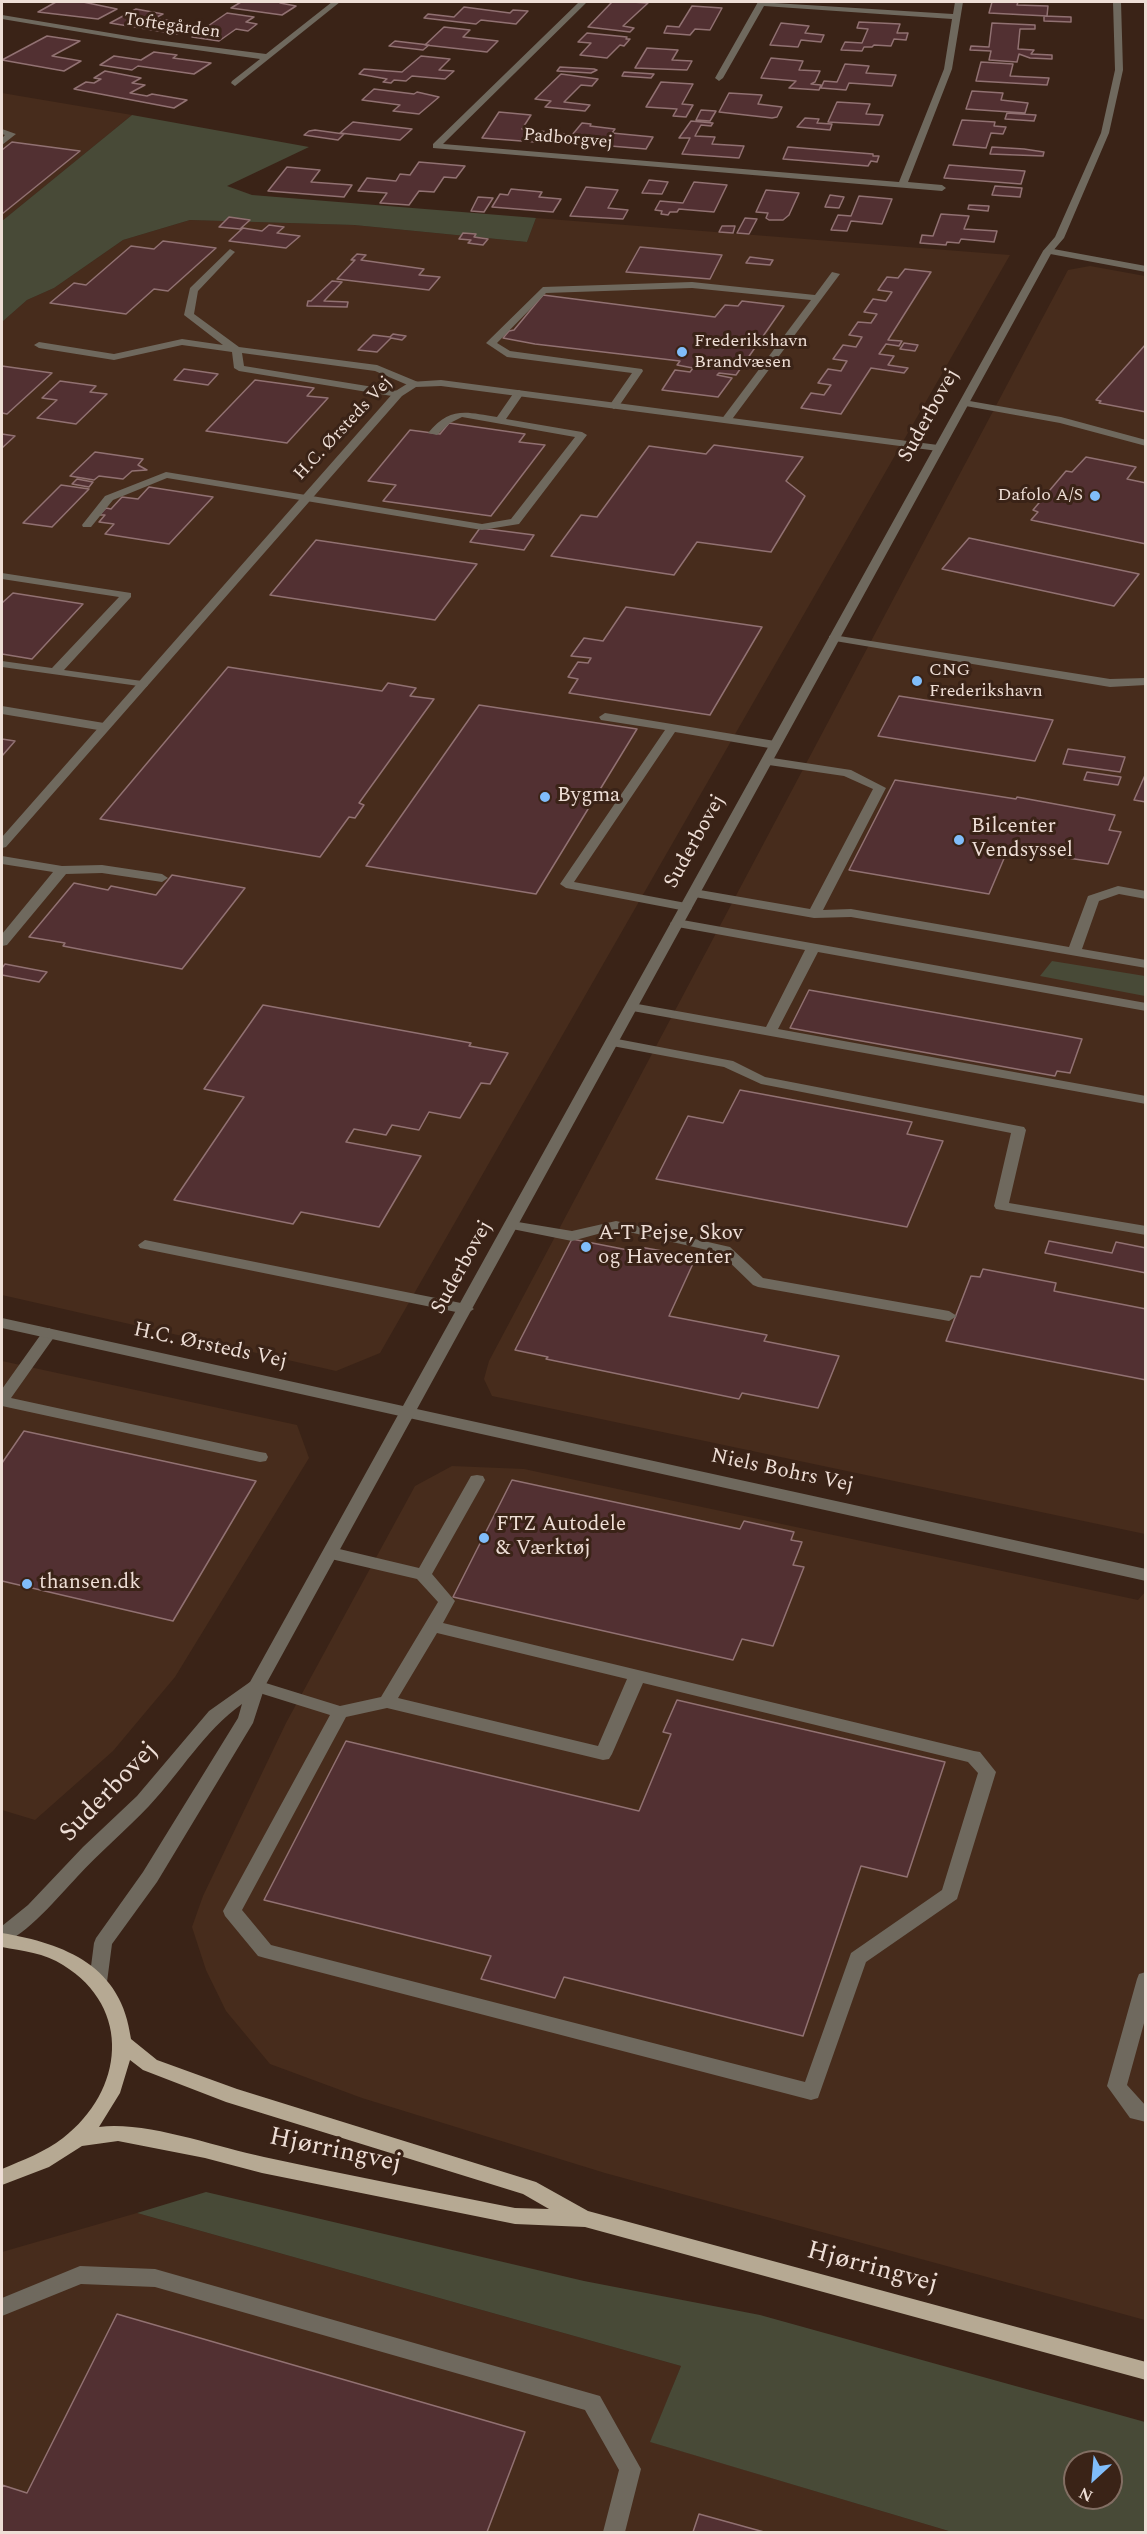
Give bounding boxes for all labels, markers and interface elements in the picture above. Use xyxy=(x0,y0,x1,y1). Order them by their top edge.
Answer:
street label: Toftegården xyxy=(122,10,222,44)
street label: Padborgvej xyxy=(522,125,614,155)
place label: Frederikshavn Brandvæsen xyxy=(694,331,808,374)
marker: Frederikshavn Brandvæsen xyxy=(675,345,689,359)
street label: Suderbovej xyxy=(894,365,966,467)
street label: H.C. Ørsteds Vej xyxy=(290,373,398,485)
place label: Dafolo A/S xyxy=(997,485,1083,507)
marker: Dafolo A/S xyxy=(1088,489,1102,503)
place label: CNG Frederikshavn xyxy=(929,660,1043,702)
marker: CNG Frederikshavn xyxy=(910,674,924,688)
place label: Bygma xyxy=(557,784,620,810)
marker: Bygma xyxy=(538,790,552,804)
street label: Suderbovej xyxy=(660,791,732,893)
place label: Bilcenter Vendsyssel xyxy=(971,815,1073,865)
marker: Bilcenter Vendsyssel xyxy=(952,833,966,847)
street label: Suderbovej xyxy=(427,1217,499,1319)
place label: A-T Pejse, Skov og Havecenter xyxy=(598,1222,743,1272)
marker: A-T Pejse, Skov og Havecenter xyxy=(579,1240,593,1254)
street label: H.C. Ørsteds Vej xyxy=(131,1318,289,1376)
street label: Niels Bohrs Vej xyxy=(708,1445,856,1499)
place label: FTZ Autodele & Værktøj xyxy=(496,1513,626,1563)
marker: FTZ Autodele & Værktøj xyxy=(477,1531,491,1545)
place label: thansen.dk xyxy=(39,1571,141,1597)
marker: thansen.dk xyxy=(20,1577,34,1591)
street label: Suderbovej xyxy=(54,1736,166,1850)
street label: Hjørringvej xyxy=(266,2123,404,2181)
street label: Hjørringvej xyxy=(803,2237,941,2301)
north arrow xyxy=(1063,2450,1123,2510)
text: N xyxy=(1075,2481,1097,2508)

